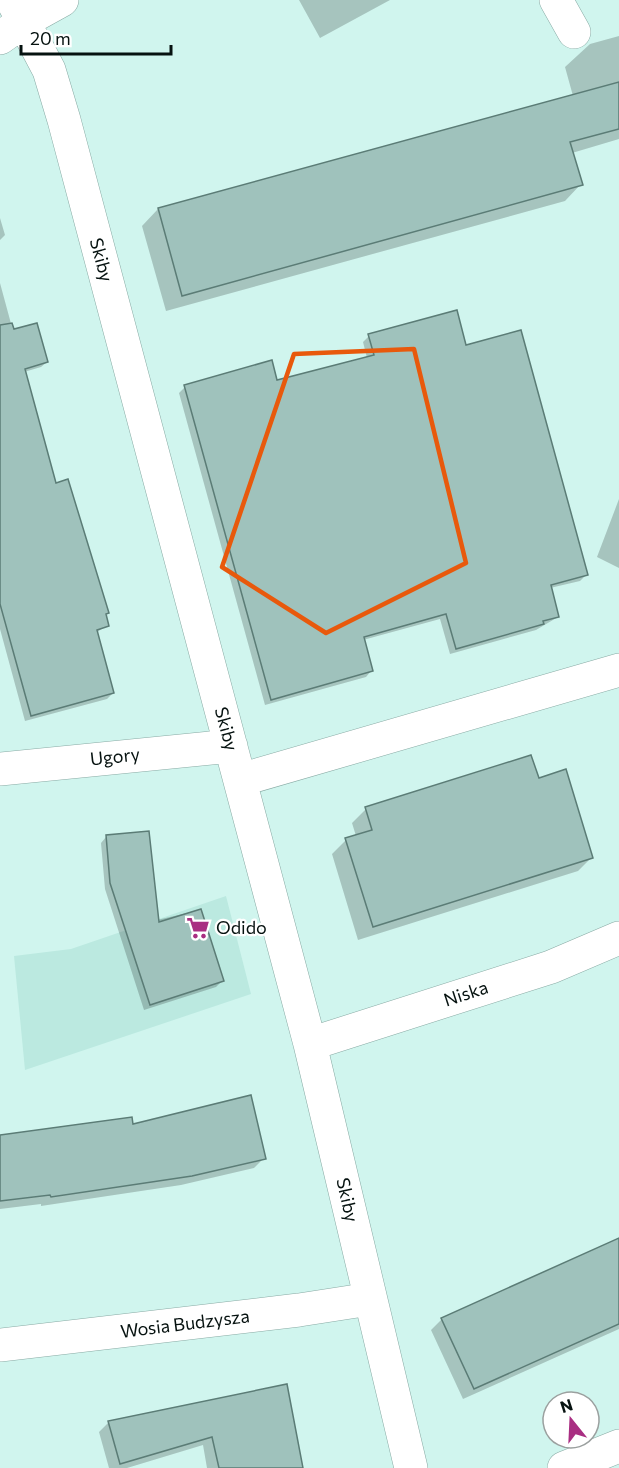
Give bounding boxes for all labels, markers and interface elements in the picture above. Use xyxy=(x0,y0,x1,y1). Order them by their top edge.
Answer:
scale bar xyxy=(21,18,171,56)
text: 20 m xyxy=(30,27,71,49)
street label: Skiby xyxy=(86,235,118,284)
street label: Skiby xyxy=(211,704,243,753)
street label: Ugory xyxy=(89,742,141,770)
supermarket icon: Odido xyxy=(185,915,211,941)
place label: Odido xyxy=(216,916,267,938)
street label: Niska xyxy=(441,976,491,1011)
street label: Skiby xyxy=(332,1176,364,1224)
street label: Wosia Budzysza xyxy=(119,1304,251,1342)
north arrow xyxy=(541,1390,601,1450)
text: N xyxy=(558,1394,575,1416)

